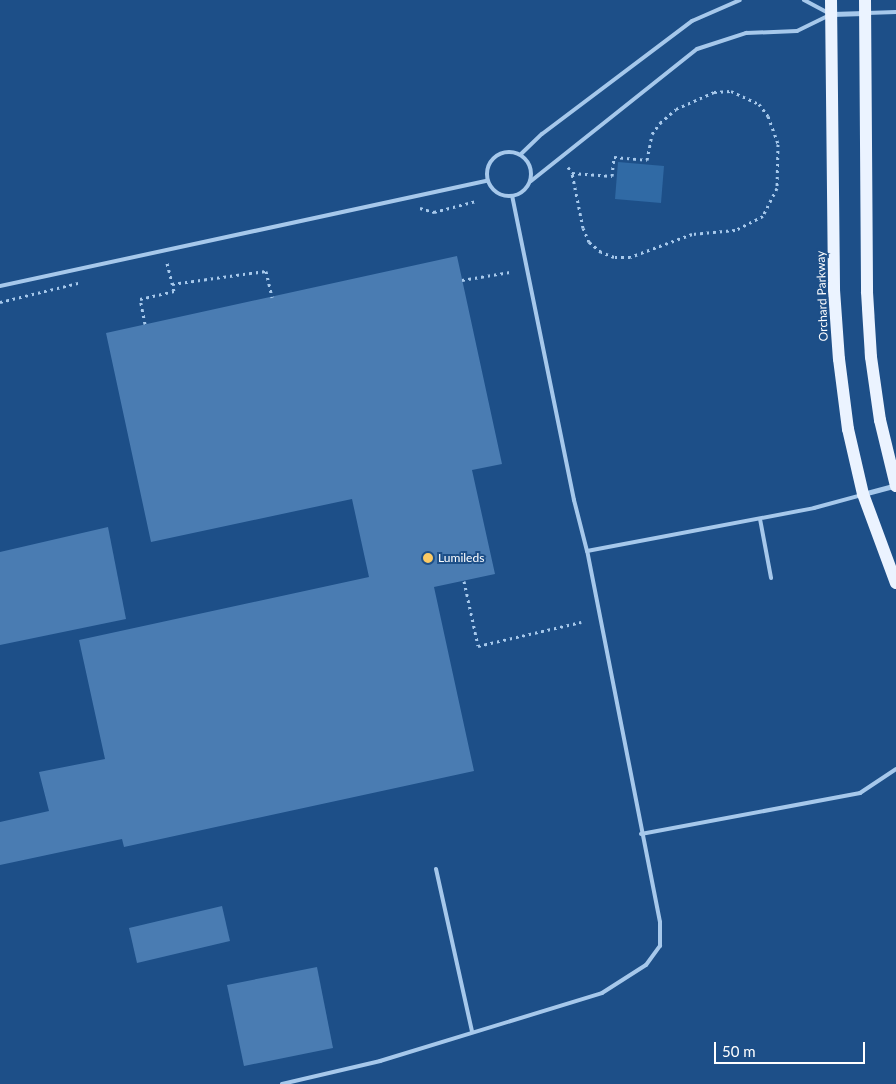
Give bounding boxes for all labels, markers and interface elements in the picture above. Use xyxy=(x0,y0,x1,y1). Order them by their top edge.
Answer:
street label: Orchard Parkway xyxy=(813,250,831,342)
place label: Lumileds xyxy=(438,551,484,565)
marker: Lumileds xyxy=(422,552,434,564)
scale bar xyxy=(716,1032,867,1064)
text: 50 m xyxy=(722,1042,756,1060)

